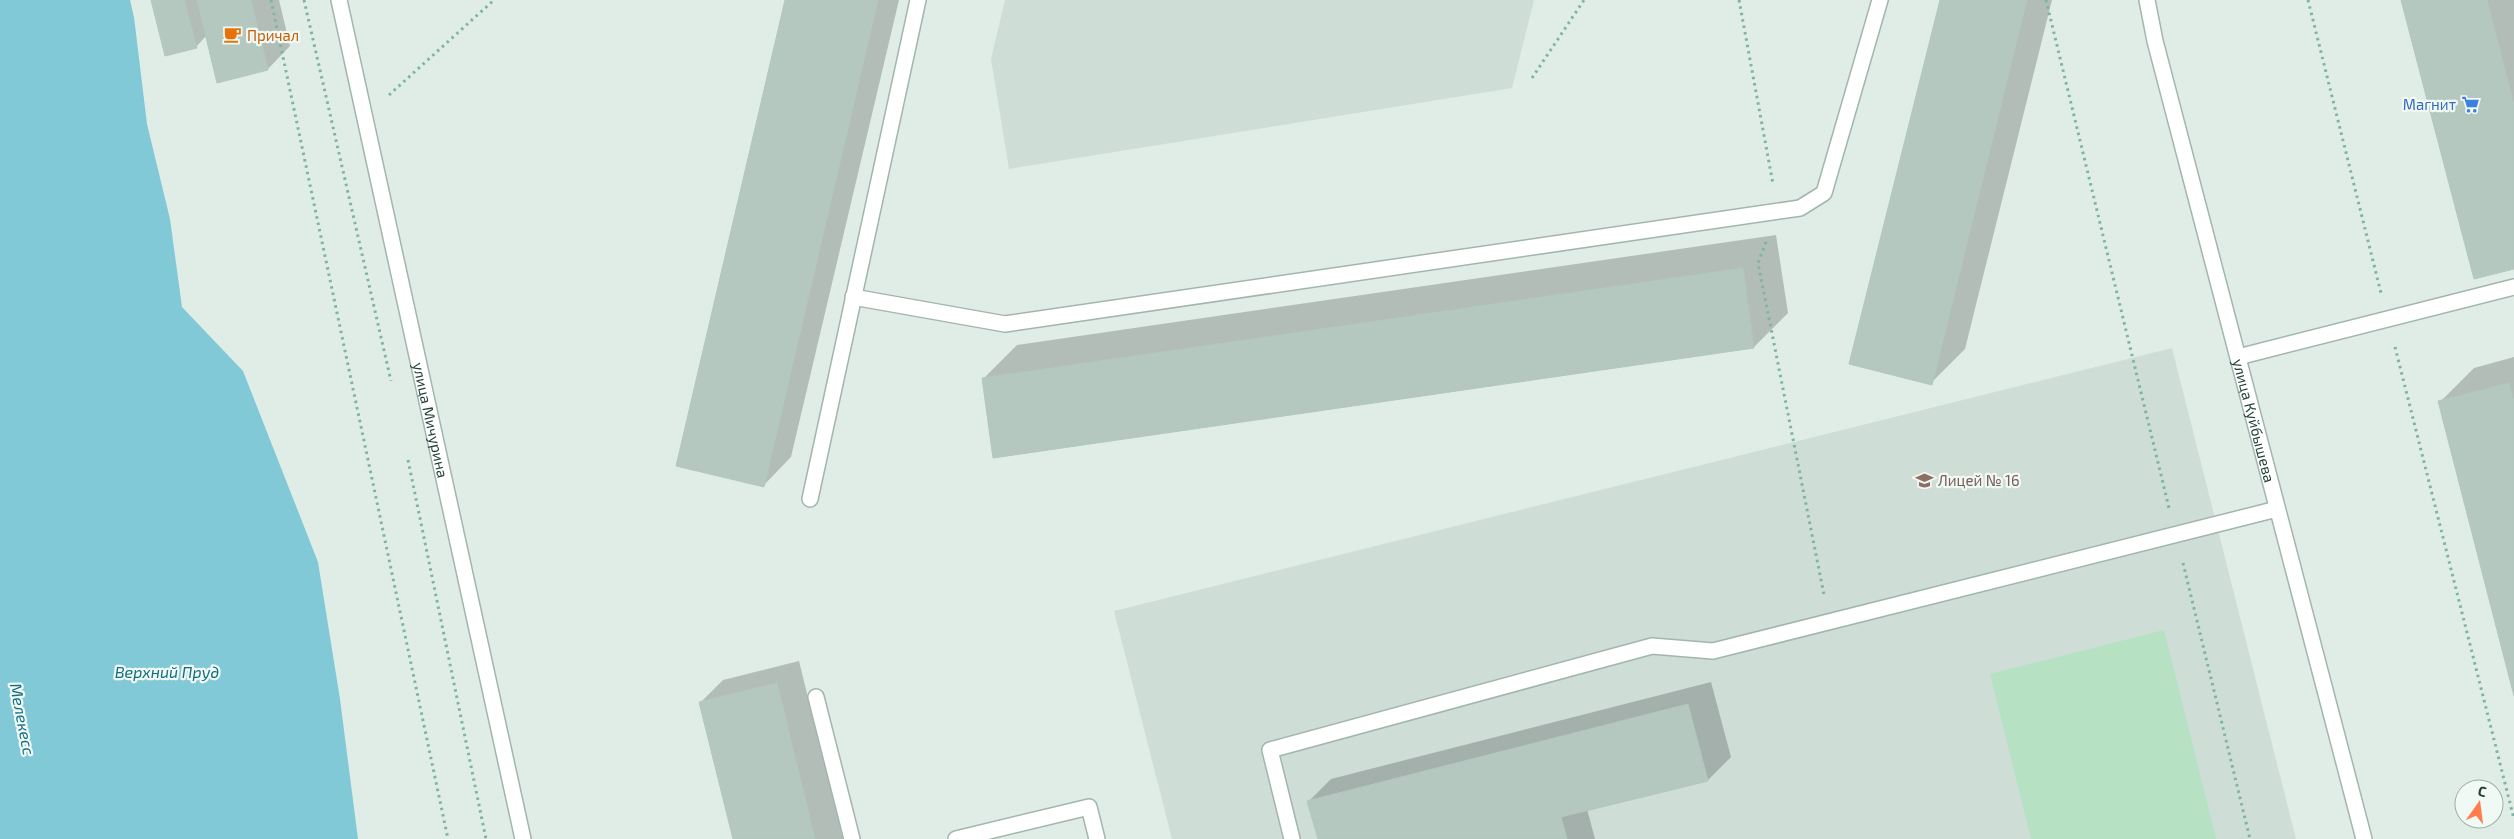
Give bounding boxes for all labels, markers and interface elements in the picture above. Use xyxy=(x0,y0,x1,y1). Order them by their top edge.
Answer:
cafe icon: Причал xyxy=(223,25,243,45)
place label: Причал xyxy=(247,26,299,44)
supermarket icon: Магнит xyxy=(2460,94,2480,114)
place label: Магнит xyxy=(2403,95,2456,113)
street label: улица Куйбышева xyxy=(2229,357,2279,484)
street label: улица Мичурина xyxy=(409,361,453,479)
school or university icon: Лицей № 16 xyxy=(1914,470,1934,490)
place label: Лицей № 16 xyxy=(1938,471,2020,489)
water label: Верхний Пруд xyxy=(115,662,219,681)
water label: Мелекесс xyxy=(7,682,39,757)
north arrow xyxy=(2454,779,2504,829)
text: С xyxy=(2476,782,2488,800)

